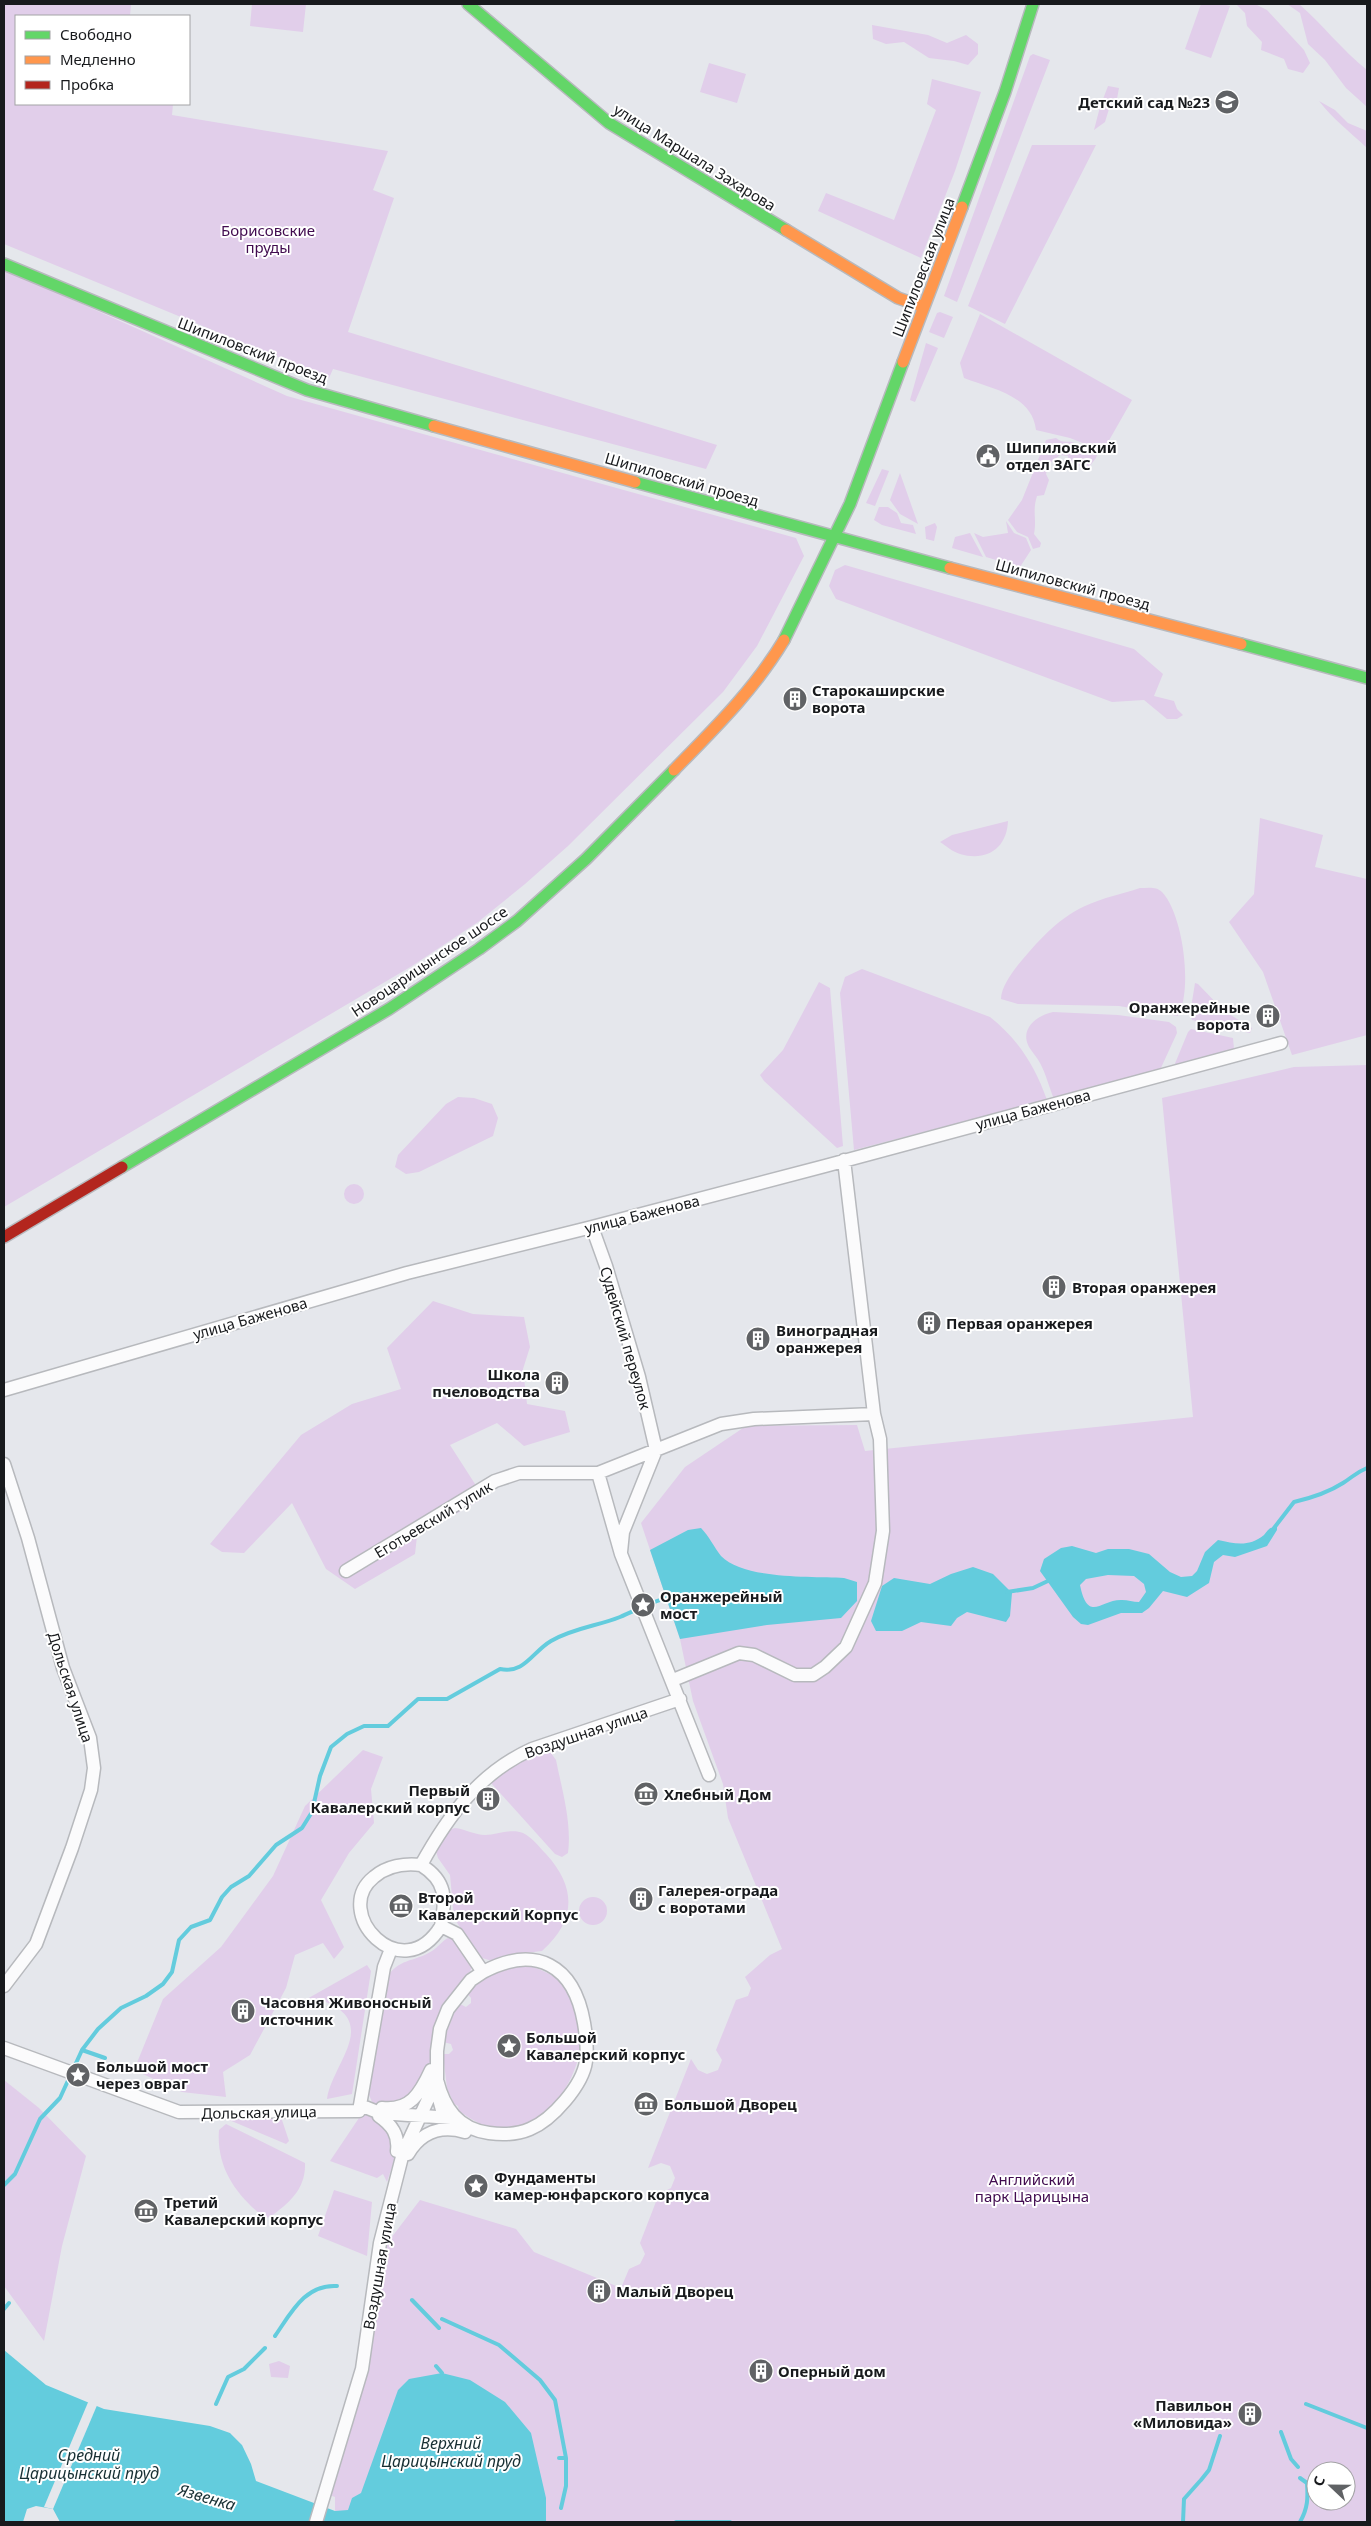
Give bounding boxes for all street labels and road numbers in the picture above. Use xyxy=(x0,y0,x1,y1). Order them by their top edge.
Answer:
street label: улица Маршала Захарова xyxy=(610,99,780,215)
street label: Шипиловская улица xyxy=(887,194,959,340)
street label: Шипиловский проезд xyxy=(175,312,331,388)
street label: Шипиловский проезд xyxy=(603,447,761,511)
street label: Шипиловский проезд xyxy=(994,554,1152,614)
street label: Новоцарицынское шоссе xyxy=(347,901,511,1021)
street label: улица Баженова xyxy=(973,1084,1093,1134)
street label: улица Баженова xyxy=(582,1190,702,1238)
street label: Судейский переулок xyxy=(596,1264,656,1412)
street label: улица Баженова xyxy=(191,1292,309,1344)
street label: Еготьевский тупик xyxy=(370,1476,496,1562)
street label: Дольская улица xyxy=(44,1629,98,1745)
street label: Воздушная улица xyxy=(522,1702,650,1762)
street label: Дольская улица xyxy=(201,2101,317,2123)
street label: Воздушная улица xyxy=(358,2201,400,2331)

